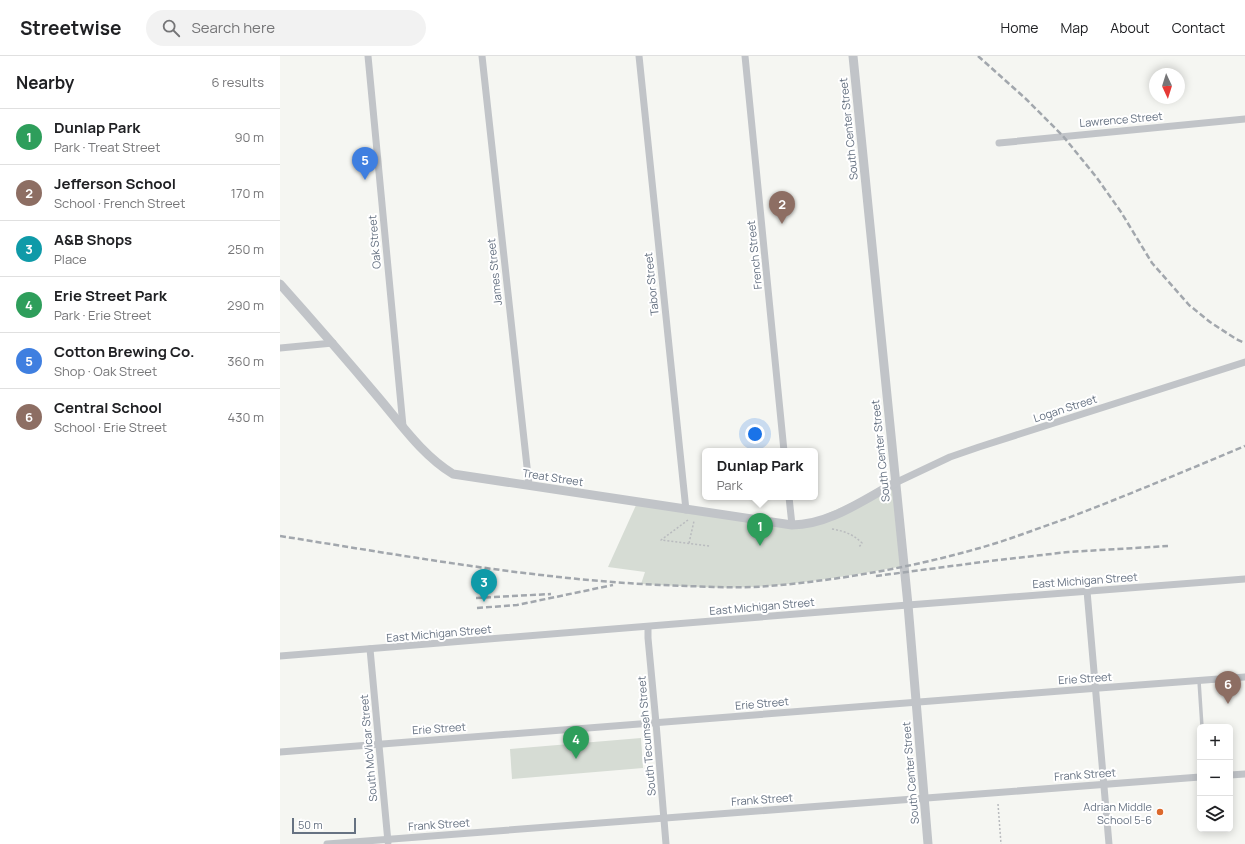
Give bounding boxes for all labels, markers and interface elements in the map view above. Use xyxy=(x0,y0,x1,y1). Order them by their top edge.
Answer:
search box xyxy=(146,10,426,46)
text: Streetwise xyxy=(20,15,122,41)
icon: search xyxy=(160,17,182,39)
text: Search here xyxy=(192,17,275,38)
text: Home xyxy=(1001,18,1038,37)
text: Map xyxy=(1060,18,1088,37)
text: About xyxy=(1110,18,1150,37)
text: Contact xyxy=(1172,18,1225,37)
north arrow xyxy=(1149,68,1185,104)
text: Nearby xyxy=(16,71,74,94)
text: 6 results xyxy=(212,73,264,91)
street label: South Center Street xyxy=(835,77,861,181)
street label: Lawrence Street xyxy=(1079,108,1163,130)
text: Dunlap Park xyxy=(54,117,140,138)
text: 1 xyxy=(26,128,32,146)
text: 90 m xyxy=(234,128,264,146)
text: Park · Treat Street xyxy=(54,138,160,156)
pin: 5 xyxy=(352,147,378,180)
text: Jefferson School xyxy=(54,173,176,194)
text: 2 xyxy=(25,184,33,202)
text: 170 m xyxy=(231,184,264,202)
pin: 2 xyxy=(769,191,795,224)
text: School · French Street xyxy=(54,194,185,212)
street label: Oak Street xyxy=(364,214,384,270)
street label: French Street xyxy=(743,220,765,290)
text: A&B Shops xyxy=(54,229,132,250)
street label: James Street xyxy=(483,238,505,306)
text: 3 xyxy=(25,240,33,258)
text: 250 m xyxy=(228,240,264,258)
text: Place xyxy=(54,250,87,268)
street label: Tabor Street xyxy=(640,252,662,316)
text: Erie Street Park xyxy=(54,285,167,306)
text: 4 xyxy=(25,296,33,314)
text: 290 m xyxy=(227,296,264,314)
text: Park · Erie Street xyxy=(54,306,152,324)
text: Cotton Brewing Co. xyxy=(54,341,195,362)
text: 5 xyxy=(25,352,33,370)
text: 360 m xyxy=(227,352,264,370)
text: Shop · Oak Street xyxy=(54,362,157,380)
street label: Logan Street xyxy=(1031,391,1099,425)
text: Central School xyxy=(54,397,162,418)
street label: South Center Street xyxy=(867,399,893,503)
text: 6 xyxy=(25,408,33,426)
text: 430 m xyxy=(228,408,264,426)
text: School · Erie Street xyxy=(54,418,167,436)
your location xyxy=(745,424,765,444)
popup xyxy=(702,448,818,500)
text: Dunlap Park xyxy=(717,455,803,476)
street label: Treat Street xyxy=(522,465,584,489)
text: Park xyxy=(717,476,743,494)
pin: 1 xyxy=(747,513,773,546)
pin: 3 xyxy=(471,569,497,602)
street label: East Michigan Street xyxy=(1032,569,1138,591)
street label: East Michigan Street xyxy=(709,594,815,618)
street label: East Michigan Street xyxy=(386,621,492,645)
street label: Erie Street xyxy=(1058,669,1112,687)
pin: 6 xyxy=(1215,671,1241,704)
street label: South Tecumseh Street xyxy=(633,675,659,797)
street label: Erie Street xyxy=(735,693,789,713)
street label: South McVicar Street xyxy=(356,694,380,802)
street label: Erie Street xyxy=(412,719,466,737)
street label: South Center Street xyxy=(898,721,922,825)
map controls xyxy=(1197,724,1233,832)
button: + xyxy=(1197,724,1233,760)
pin: 4 xyxy=(563,726,589,759)
button: − xyxy=(1197,760,1233,796)
street label: Frank Street xyxy=(1054,764,1116,784)
street label: Frank Street xyxy=(731,789,793,809)
button: layers xyxy=(1197,796,1233,832)
place label: Adrian Middle School 5-6 xyxy=(1083,799,1153,827)
marker: Adrian Middle School 5-6 xyxy=(1155,807,1165,817)
street label: Frank Street xyxy=(408,814,470,834)
scale bar xyxy=(292,816,356,835)
text: 50 m xyxy=(298,817,323,832)

